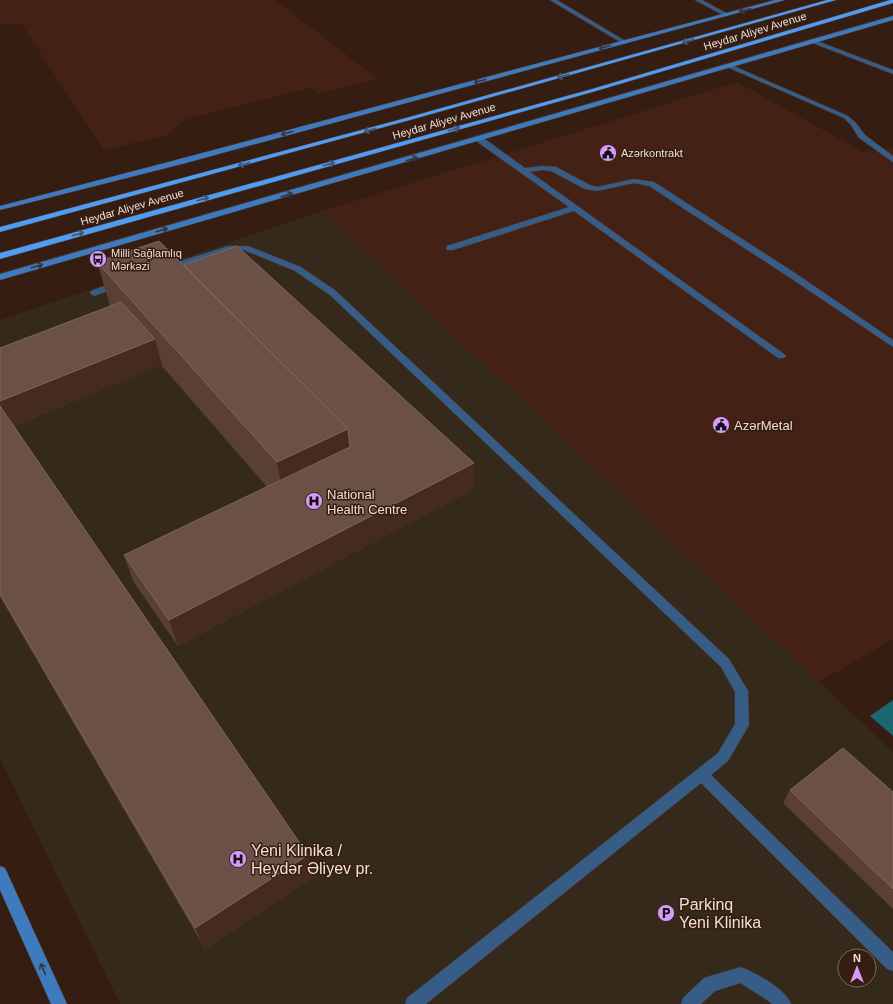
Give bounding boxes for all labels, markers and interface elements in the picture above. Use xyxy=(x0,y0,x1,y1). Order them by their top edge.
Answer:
one-way arrow xyxy=(738,7,751,14)
street label: Heydar Aliyev Avenue xyxy=(702,10,808,52)
one-way arrow xyxy=(681,38,694,45)
one-way arrow xyxy=(599,44,612,51)
one-way arrow xyxy=(556,73,569,80)
one-way arrow xyxy=(474,78,487,85)
street label: Heydar Aliyev Avenue xyxy=(391,101,497,141)
one-way arrow xyxy=(447,125,460,132)
one-way arrow xyxy=(364,127,377,134)
one-way arrow xyxy=(281,130,294,137)
public building icon: Azərkontrakt xyxy=(598,143,618,163)
place label: Azərkontrakt xyxy=(621,147,683,159)
one-way arrow xyxy=(406,155,419,162)
one-way arrow xyxy=(238,160,251,168)
one-way arrow xyxy=(322,160,335,167)
street label: Heydar Aliyev Avenue xyxy=(79,187,185,227)
one-way arrow xyxy=(281,190,294,198)
one-way arrow xyxy=(197,195,210,202)
one-way arrow xyxy=(156,226,169,234)
one-way arrow xyxy=(71,230,84,237)
place label: Milli Sağlamlıq Mərkəzi xyxy=(111,247,182,272)
bus stop icon: Milli Sağlamlıq Mərkəzi xyxy=(88,249,108,269)
one-way arrow xyxy=(31,262,44,269)
public building icon: AzərMetal xyxy=(711,415,731,435)
place label: AzərMetal xyxy=(734,418,793,433)
place label: National Health Centre xyxy=(327,487,407,517)
hospital icon: National Health Centre xyxy=(304,491,324,511)
place label: Yeni Klinika / Heydər Əliyev pr. xyxy=(251,842,373,877)
hospital icon: Yeni Klinika / Heydər Əliyev pr. xyxy=(228,849,248,869)
place label: Parkinq Yeni Klinika xyxy=(679,896,761,931)
parking icon: Parkinq Yeni Klinika xyxy=(656,903,676,923)
north arrow xyxy=(837,948,877,988)
text: N xyxy=(853,952,861,964)
one-way arrow xyxy=(39,963,46,975)

